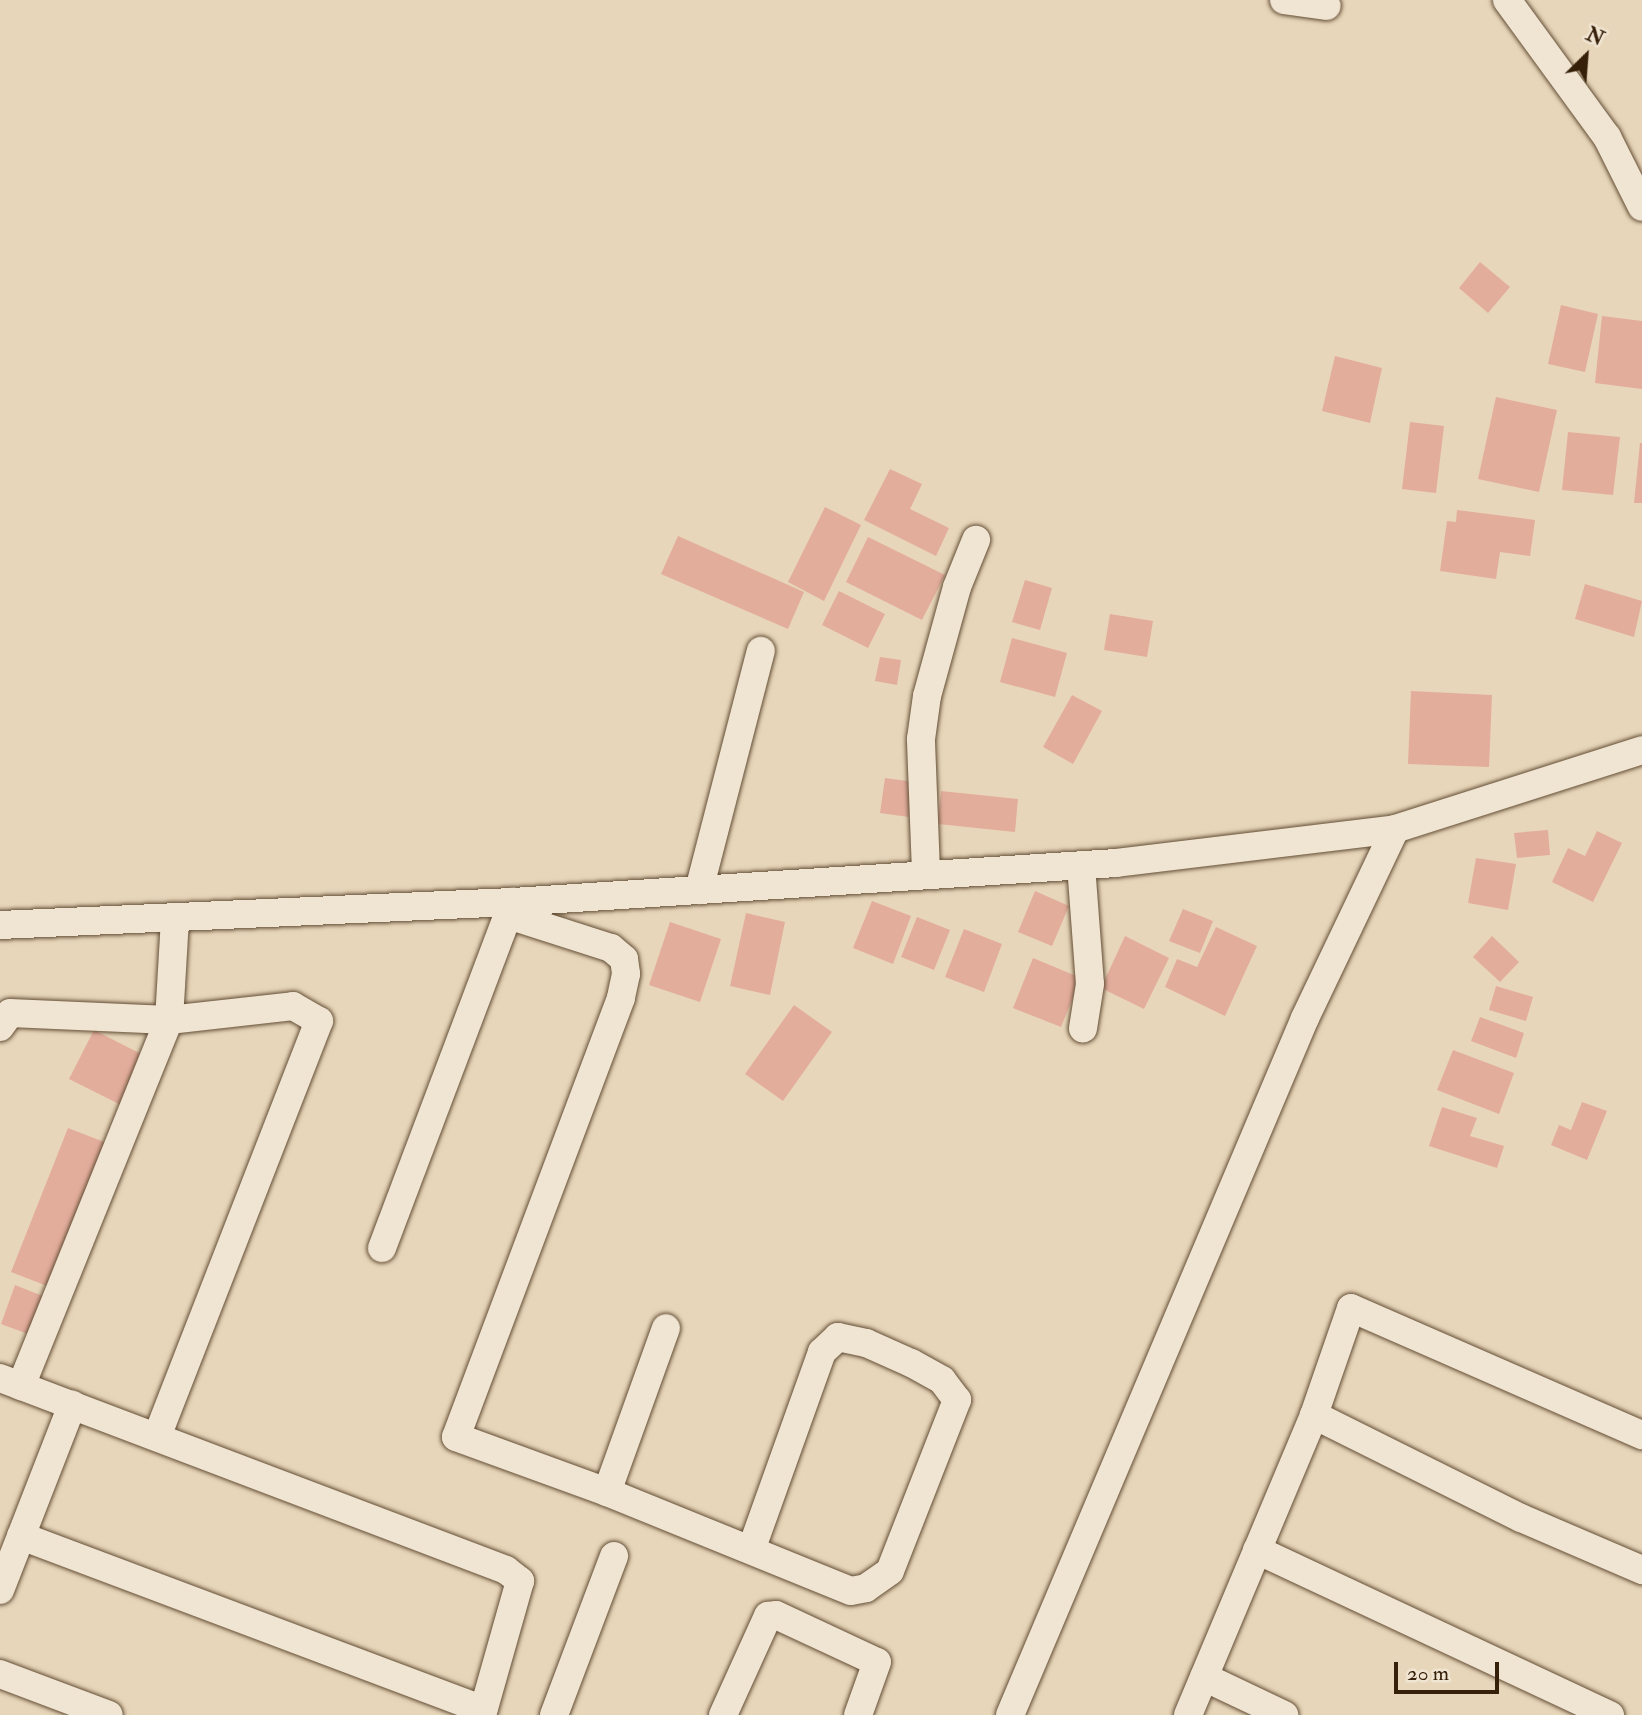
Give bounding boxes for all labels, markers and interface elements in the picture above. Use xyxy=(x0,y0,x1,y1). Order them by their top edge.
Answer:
north arrow xyxy=(1551,21,1621,91)
text: N xyxy=(1582,22,1608,51)
scale bar xyxy=(1397,1648,1502,1692)
text: 20 m xyxy=(1407,1660,1449,1687)

